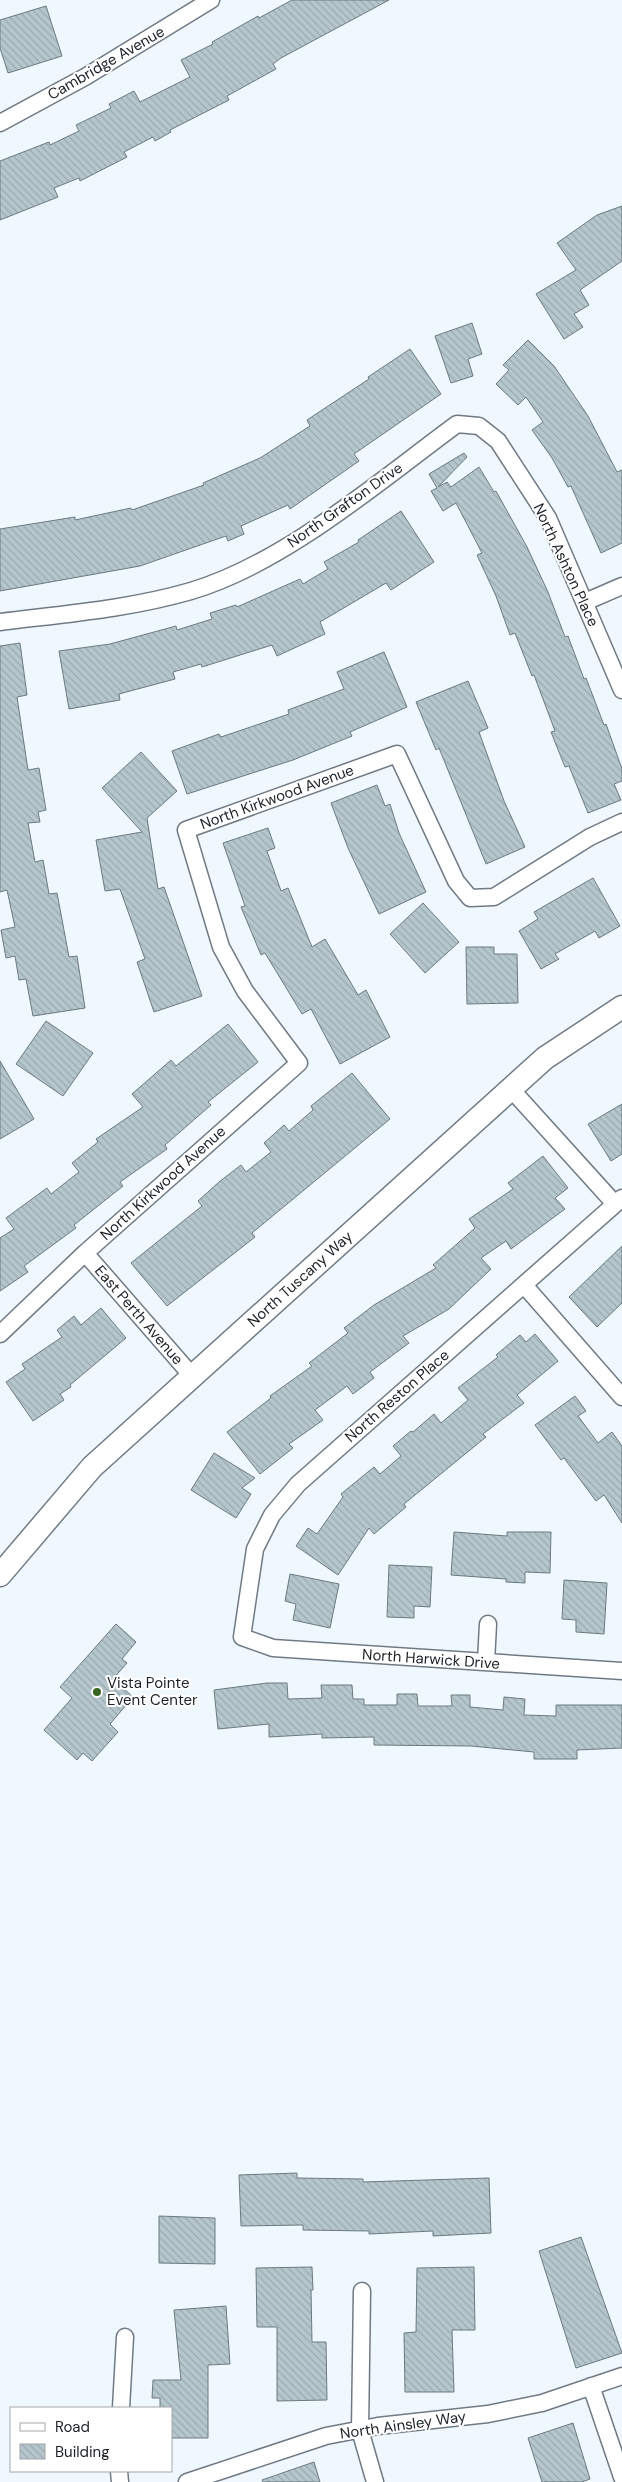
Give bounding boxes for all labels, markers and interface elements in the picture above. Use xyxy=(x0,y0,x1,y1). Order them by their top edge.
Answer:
street label: Cambridge Avenue xyxy=(44,21,168,105)
street label: North Grafton Drive xyxy=(283,458,407,552)
street label: North Ashton Place xyxy=(529,500,603,630)
street label: North Kirkwood Avenue xyxy=(197,760,357,834)
street label: North Kirkwood Avenue xyxy=(96,1121,230,1245)
street label: North Tuscany Way xyxy=(243,1226,357,1331)
street label: East Perth Avenue xyxy=(90,1261,188,1369)
street label: North Reston Place xyxy=(341,1345,453,1447)
street label: North Harwick Drive xyxy=(362,1644,500,1674)
place label: Vista Pointe Event Center xyxy=(107,1673,198,1710)
marker: Vista Pointe Event Center xyxy=(91,1686,103,1698)
street label: North Ainsley Way xyxy=(339,2406,468,2444)
legend xyxy=(10,2407,172,2472)
text: Road xyxy=(55,2417,90,2437)
text: Building xyxy=(55,2442,110,2462)

